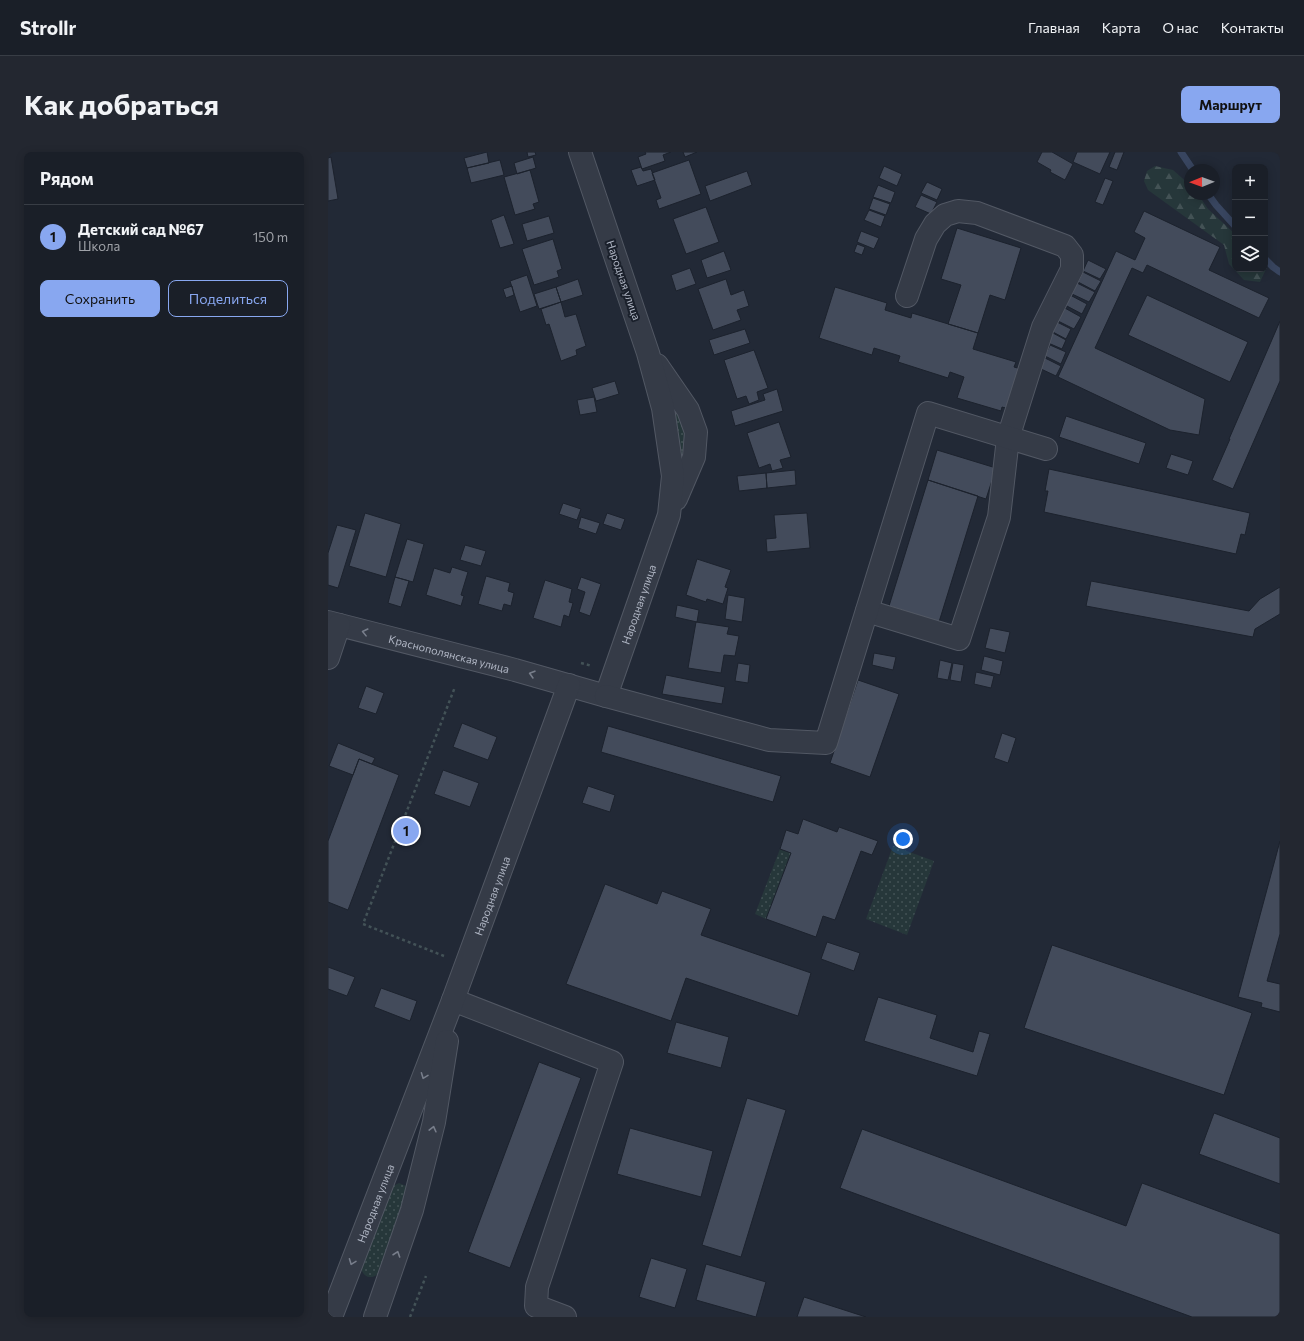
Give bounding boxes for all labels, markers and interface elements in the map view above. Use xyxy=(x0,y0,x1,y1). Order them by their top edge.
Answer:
text: Strollr xyxy=(20,16,76,39)
text: Главная xyxy=(1028,19,1080,36)
text: Карта xyxy=(1102,19,1140,36)
text: О нас xyxy=(1162,19,1199,36)
text: Контакты xyxy=(1221,19,1284,36)
button: Маршрут xyxy=(1181,86,1280,123)
text: Как добраться xyxy=(24,87,219,121)
north arrow xyxy=(1184,164,1220,200)
map controls xyxy=(1232,164,1268,272)
button: + xyxy=(1232,164,1268,200)
text: Рядом xyxy=(40,168,94,189)
button: − xyxy=(1232,200,1268,236)
text: Детский сад №67 xyxy=(78,220,204,238)
text: 1 xyxy=(50,229,56,245)
text: 150 m xyxy=(253,229,288,245)
button: layers xyxy=(1232,236,1268,272)
text: Школа xyxy=(78,238,120,254)
street label: Народная улица xyxy=(604,239,644,321)
button: Сохранить xyxy=(40,280,160,317)
button: Поделиться xyxy=(168,280,288,317)
street label: Народная улица xyxy=(618,563,658,646)
one-way arrow xyxy=(362,628,368,636)
street label: Краснополянская улица xyxy=(387,631,511,675)
one-way arrow xyxy=(528,670,535,679)
pin: 1 xyxy=(393,816,419,846)
your location xyxy=(893,829,913,849)
street label: Народная улица xyxy=(471,854,512,937)
one-way arrow xyxy=(420,1072,428,1079)
one-way arrow xyxy=(428,1126,436,1132)
street label: Народная улица xyxy=(354,1162,396,1244)
one-way arrow xyxy=(393,1250,401,1257)
one-way arrow xyxy=(349,1259,357,1266)

